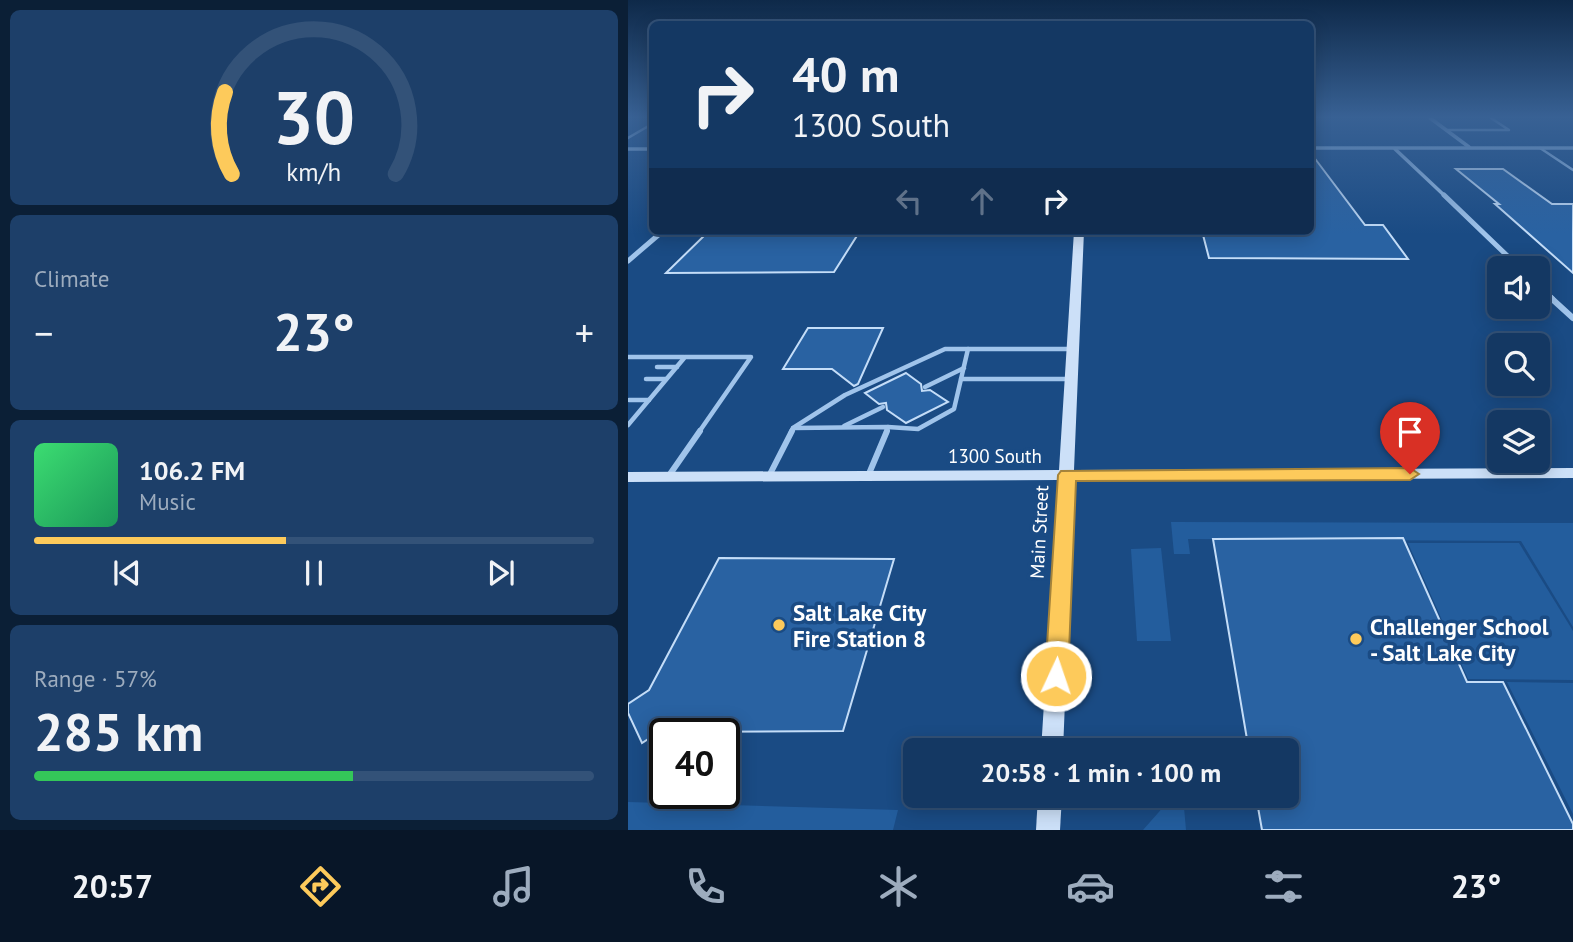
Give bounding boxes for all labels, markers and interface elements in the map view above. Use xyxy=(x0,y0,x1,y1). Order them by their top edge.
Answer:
text: 40 m xyxy=(792,42,899,106)
icon: right xyxy=(677,49,768,140)
text: 30 xyxy=(273,70,355,164)
text: 1300 South xyxy=(792,104,950,146)
text: km/h xyxy=(287,155,341,187)
icon: left xyxy=(890,182,928,220)
icon: ahead xyxy=(963,182,1001,220)
icon: right xyxy=(1036,182,1074,220)
map controls xyxy=(1487,256,1550,473)
button: sound xyxy=(1487,256,1550,319)
text: Climate xyxy=(34,264,109,293)
text: 23° xyxy=(273,298,355,365)
text: − xyxy=(34,308,53,357)
text: + xyxy=(575,308,594,357)
button: search xyxy=(1487,333,1550,396)
pin xyxy=(1380,402,1440,474)
button: layers xyxy=(1487,410,1550,473)
icon: arrive xyxy=(1391,413,1429,451)
street label: 1300 South xyxy=(948,444,1042,468)
text: 106.2 FM xyxy=(139,454,245,487)
street label: Main Street xyxy=(1025,484,1053,579)
text: Music xyxy=(139,487,196,516)
icon: previous xyxy=(108,554,146,592)
icon: pause xyxy=(295,554,333,592)
icon: next xyxy=(482,554,520,592)
place label: Salt Lake City Fire Station 8 xyxy=(793,598,927,653)
place label: Challenger School - Salt Lake City xyxy=(1370,612,1549,667)
marker: Salt Lake City Fire Station 8 xyxy=(771,617,787,633)
marker: Challenger School - Salt Lake City xyxy=(1348,631,1364,647)
position arrow xyxy=(1019,639,1093,713)
text: Range · 57% xyxy=(34,664,157,693)
text: 285 km xyxy=(34,698,203,765)
speed limit sign: 40 xyxy=(649,718,740,809)
text: 20:58 · 1 min · 100 m xyxy=(981,756,1221,789)
icon: directions xyxy=(296,862,345,911)
icon: music xyxy=(489,862,538,911)
icon: phone xyxy=(681,862,730,911)
icon: climate xyxy=(874,862,923,911)
icon: car xyxy=(1066,862,1115,911)
icon: filters xyxy=(1259,862,1308,911)
text: 20:57 xyxy=(72,865,153,907)
text: 23° xyxy=(1451,865,1501,907)

